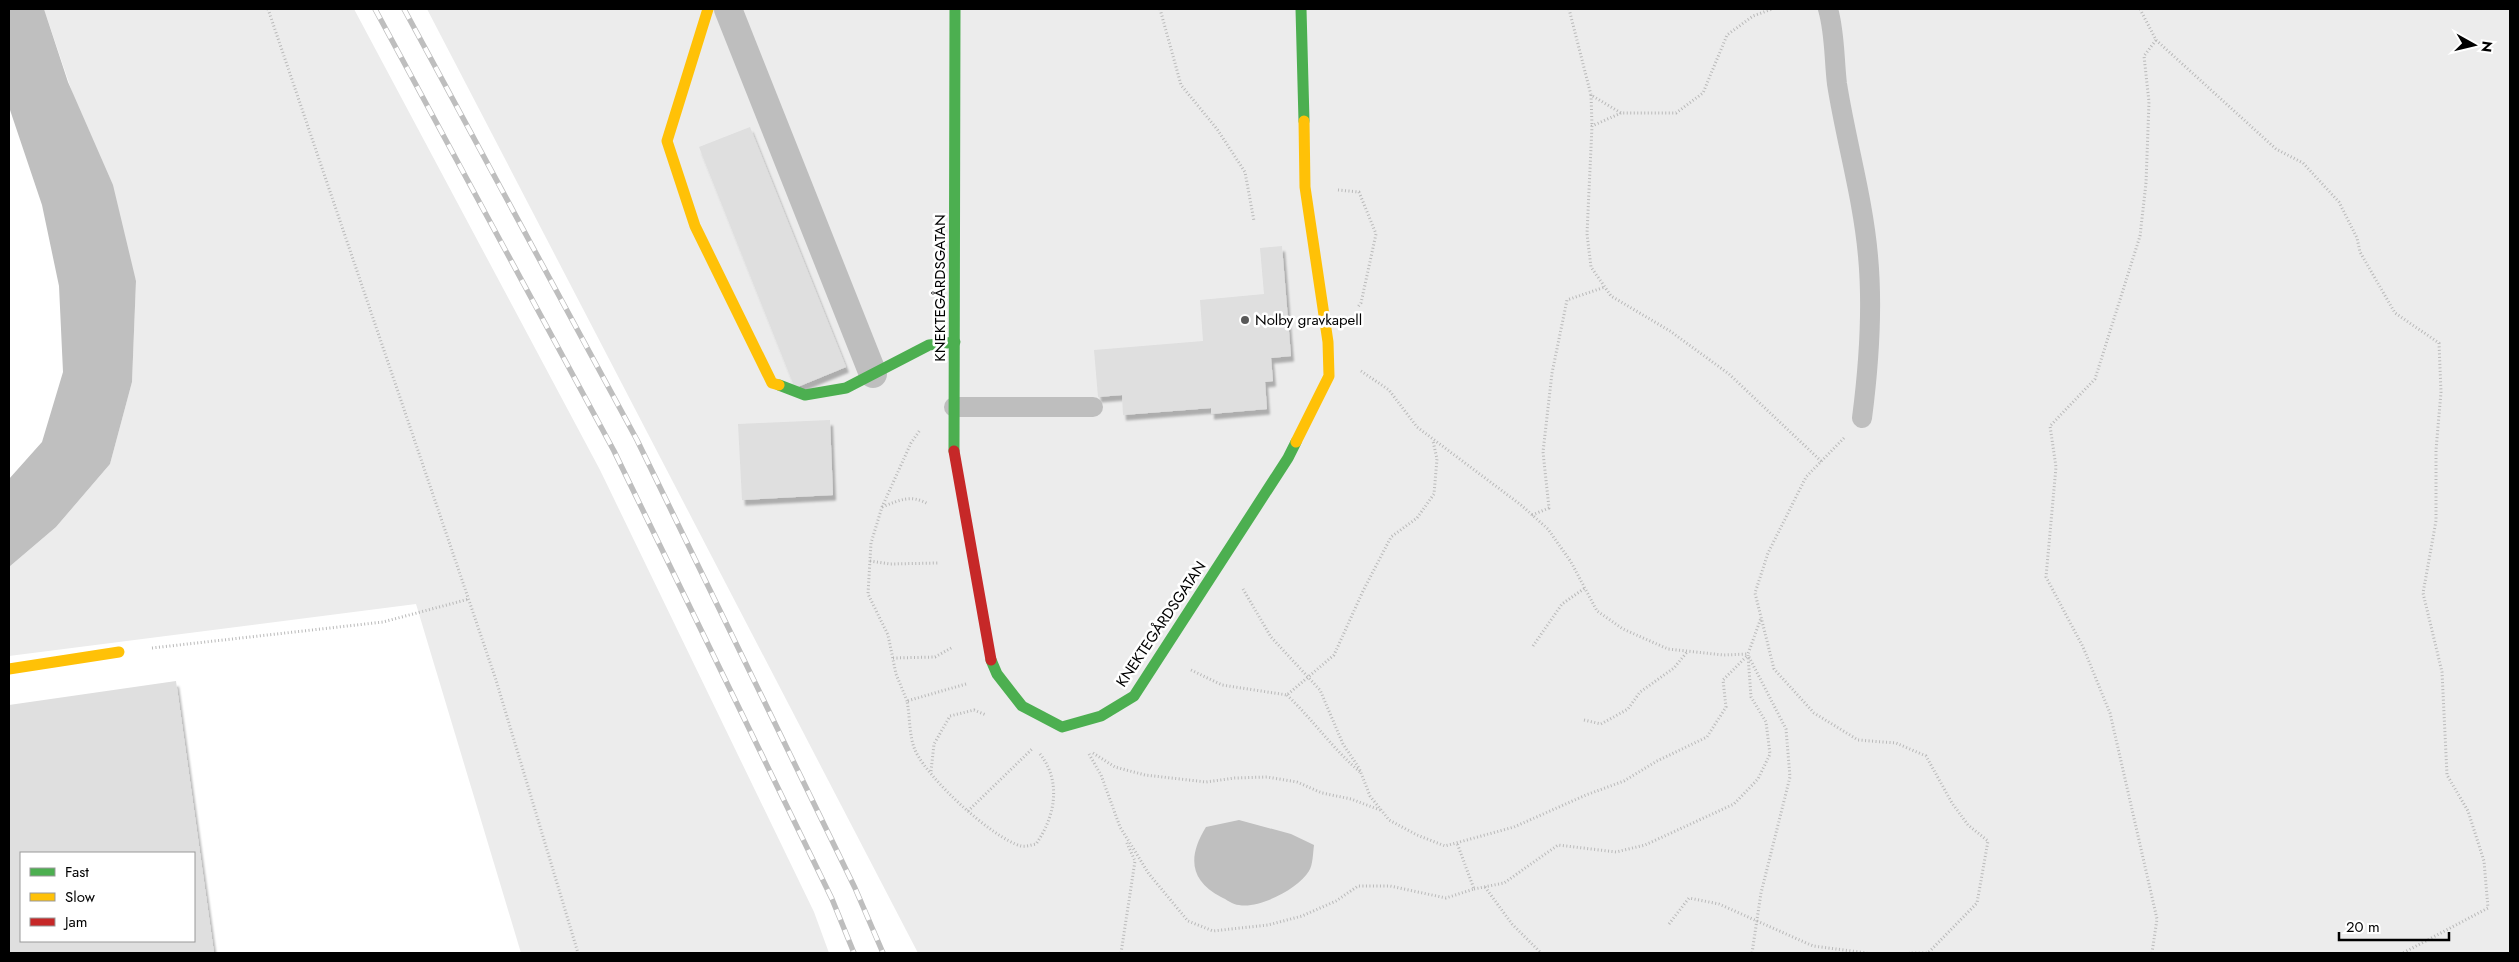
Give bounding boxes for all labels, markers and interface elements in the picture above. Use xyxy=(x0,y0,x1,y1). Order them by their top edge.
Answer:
north arrow xyxy=(2449,20,2499,70)
text: N xyxy=(2476,40,2498,54)
street label: KNEKTEGÅRDSGATAN xyxy=(929,214,951,362)
place label: Nolby gravkapell xyxy=(1255,309,1362,331)
marker: Nolby gravkapell xyxy=(1239,314,1251,326)
street label: KNEKTEGÅRDSGATAN xyxy=(1111,557,1211,691)
legend xyxy=(20,852,195,942)
text: Fast xyxy=(65,861,89,883)
text: Slow xyxy=(65,886,96,908)
scale bar xyxy=(2339,910,2449,942)
text: Jam xyxy=(63,911,88,933)
text: 20 m xyxy=(2346,916,2380,938)

